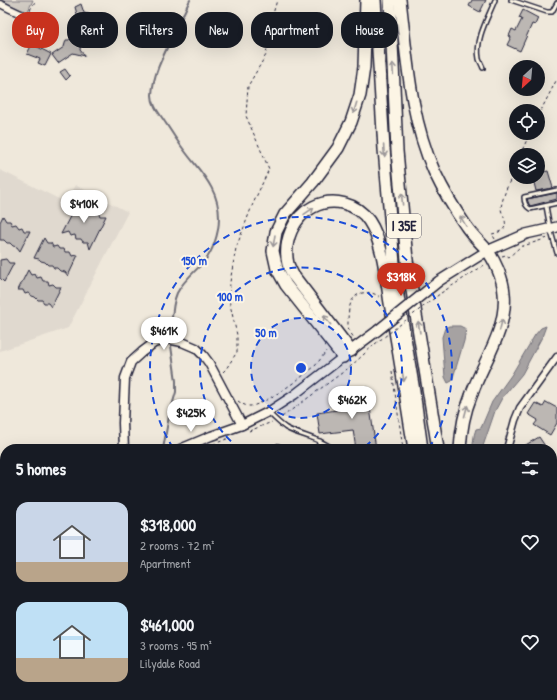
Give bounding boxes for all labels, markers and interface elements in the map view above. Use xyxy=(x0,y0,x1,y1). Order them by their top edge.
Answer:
chip: Buy xyxy=(12,12,59,48)
chip: Rent xyxy=(67,12,118,48)
chip: Filters xyxy=(126,12,187,48)
chip: New xyxy=(195,12,243,48)
chip: Apartment xyxy=(251,12,333,48)
chip: House xyxy=(341,12,398,48)
north arrow xyxy=(509,60,545,96)
map controls xyxy=(509,60,545,184)
one-way arrow xyxy=(389,63,397,76)
one-way arrow xyxy=(351,101,358,114)
button: locate xyxy=(509,104,545,140)
one-way arrow xyxy=(380,144,387,157)
button: layers xyxy=(509,148,545,184)
pin: $410K xyxy=(56,190,112,224)
one-way arrow xyxy=(398,193,405,206)
text: $410K xyxy=(70,194,98,212)
one-way arrow xyxy=(303,207,314,215)
road number: I 35E xyxy=(387,214,421,238)
one-way arrow xyxy=(458,215,466,227)
one-way arrow xyxy=(270,235,278,248)
text: 150 m xyxy=(181,252,207,269)
pin: $318K xyxy=(373,263,429,297)
text: $318K xyxy=(386,267,416,285)
text: 100 m xyxy=(217,288,243,305)
one-way arrow xyxy=(323,314,332,325)
pin: $461K xyxy=(136,317,192,351)
one-way arrow xyxy=(497,319,505,332)
text: $461K xyxy=(150,321,178,339)
one-way arrow xyxy=(414,321,422,334)
text: 50 m xyxy=(255,324,277,341)
centre of rings xyxy=(294,361,308,375)
one-way arrow xyxy=(399,369,407,382)
pin: $462K xyxy=(324,386,380,420)
text: $462K xyxy=(337,390,367,408)
pin: $425K xyxy=(163,399,219,433)
text: $425K xyxy=(176,403,206,421)
one-way arrow xyxy=(463,404,470,417)
text: 5 homes xyxy=(16,457,66,480)
icon: filters xyxy=(519,457,541,479)
text: $318,000 xyxy=(140,513,196,536)
icon: home xyxy=(48,518,96,566)
icon: heart xyxy=(519,531,541,553)
text: 2 rooms · 72 m² xyxy=(140,536,214,554)
text: Apartment xyxy=(140,554,191,572)
text: $461,000 xyxy=(140,613,194,636)
icon: home xyxy=(48,618,96,666)
icon: heart xyxy=(519,631,541,653)
text: 3 rooms · 95 m² xyxy=(140,636,212,654)
text: Lilydale Road xyxy=(140,654,200,672)

